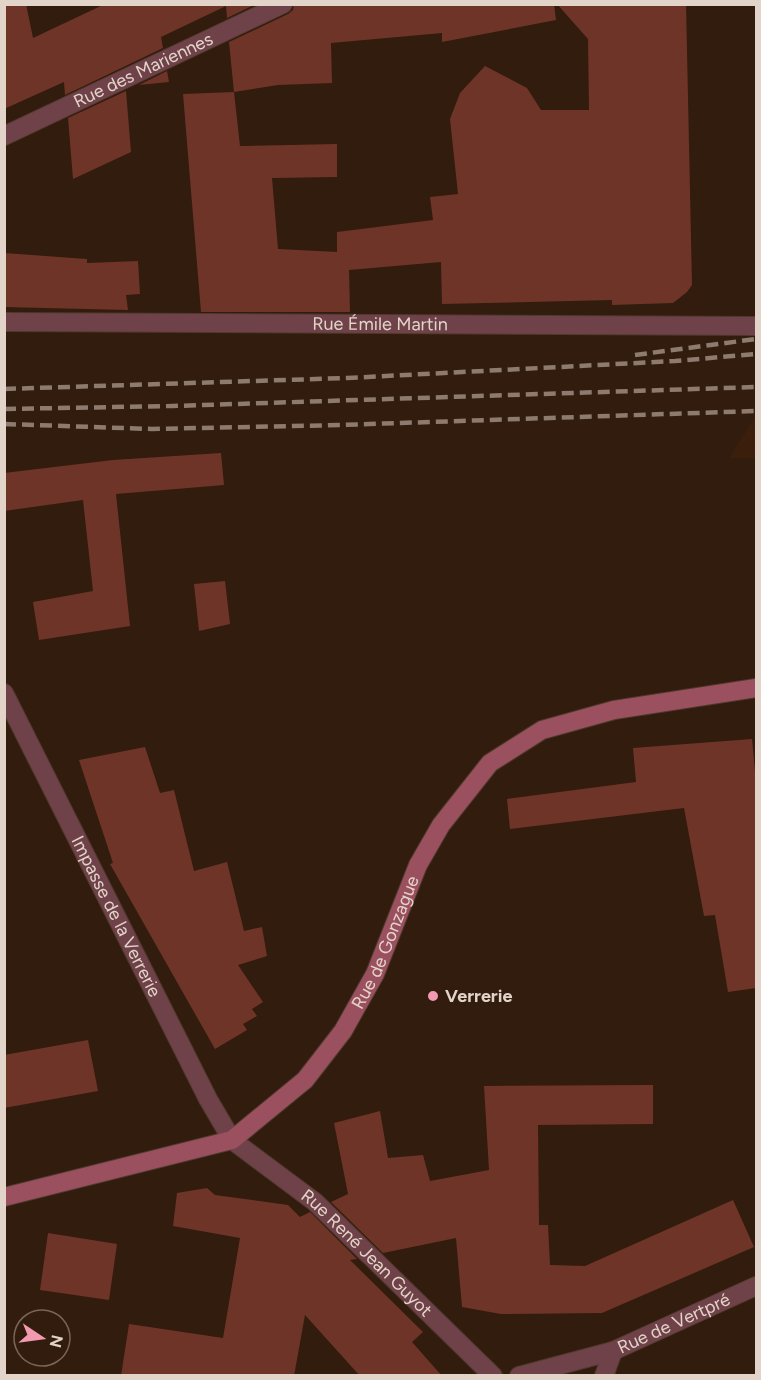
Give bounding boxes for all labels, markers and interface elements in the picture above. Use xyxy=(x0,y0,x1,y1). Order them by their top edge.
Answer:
street label: Rue des Mariennes xyxy=(70,28,216,113)
street label: Rue Émile Martin xyxy=(312,313,448,335)
street label: Impasse de la Verrerie xyxy=(67,832,166,1001)
street label: Rue de Gonzague xyxy=(347,872,424,1013)
place label: Verrerie xyxy=(445,985,512,1007)
marker: Verrerie xyxy=(426,989,440,1003)
street label: Rue René Jean Guyot xyxy=(297,1184,437,1322)
street label: Rue de Vertpré xyxy=(614,1288,734,1359)
north arrow xyxy=(12,1308,72,1368)
text: N xyxy=(45,1333,67,1349)

